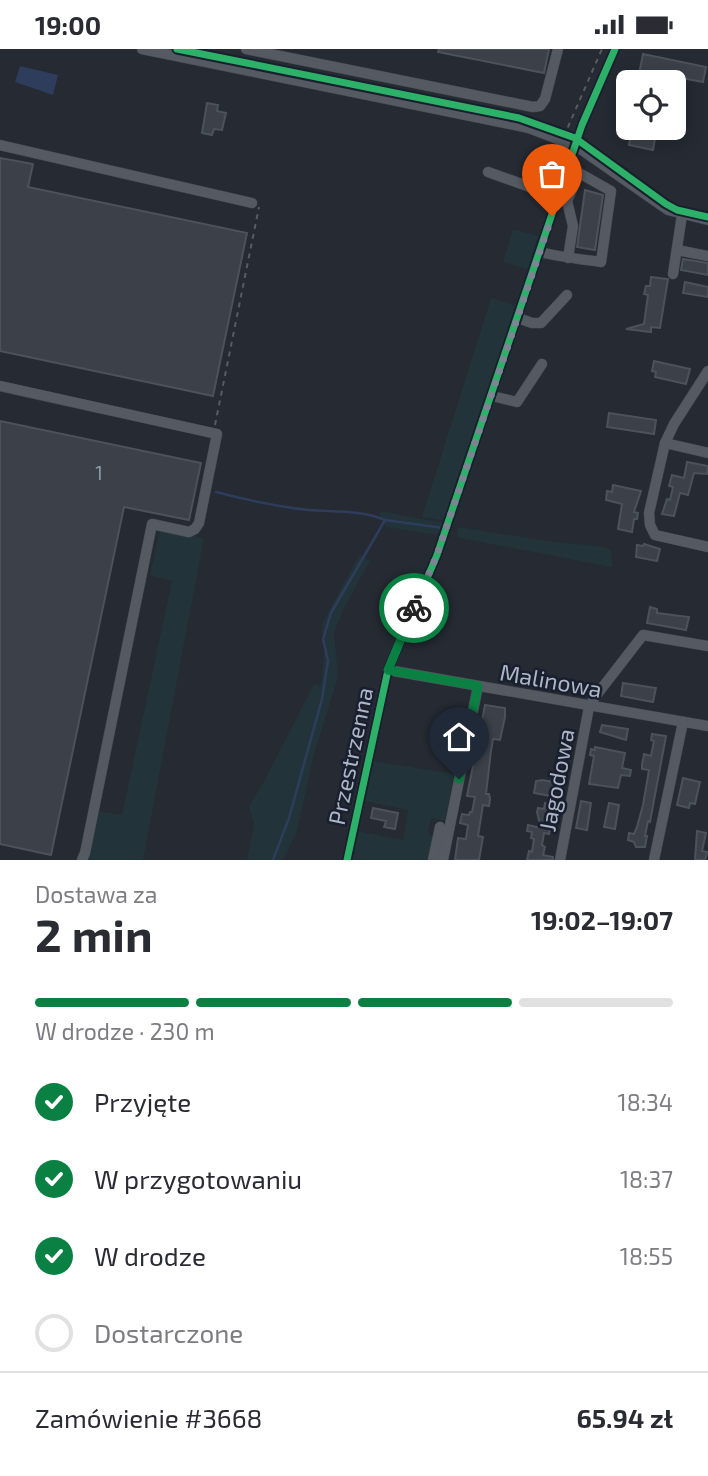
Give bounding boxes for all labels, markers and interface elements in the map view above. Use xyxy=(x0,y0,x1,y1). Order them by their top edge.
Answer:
text: 19:00 xyxy=(35,9,101,40)
map controls xyxy=(616,70,686,140)
button: locate xyxy=(616,70,686,140)
pin xyxy=(522,144,582,216)
icon: bag xyxy=(533,155,571,193)
house number: 1 xyxy=(95,461,103,484)
courier xyxy=(379,573,449,643)
icon: bike xyxy=(395,589,433,627)
street label: Malinowa xyxy=(498,657,604,703)
street label: Przestrzenna xyxy=(322,685,378,827)
pin xyxy=(429,707,489,779)
icon: home xyxy=(440,718,478,756)
street label: Jagodowa xyxy=(532,726,580,834)
text: Dostawa za xyxy=(35,880,157,908)
text: 19:02–19:07 xyxy=(531,904,673,935)
text: 2 min xyxy=(35,906,153,961)
text: W drodze · 230 m xyxy=(35,1017,215,1045)
icon: check xyxy=(35,1083,73,1121)
text: Przyjęte xyxy=(94,1086,191,1117)
text: 18:34 xyxy=(618,1088,673,1116)
icon: check xyxy=(35,1160,73,1198)
text: W przygotowaniu xyxy=(94,1163,302,1194)
text: 18:37 xyxy=(620,1165,673,1193)
icon: check xyxy=(35,1237,73,1275)
text: W drodze xyxy=(94,1240,206,1271)
text: 18:55 xyxy=(620,1242,673,1270)
text: Dostarczone xyxy=(94,1317,243,1348)
text: Zamówienie #3668 xyxy=(35,1402,262,1433)
text: 65.94 zł xyxy=(576,1402,673,1433)

